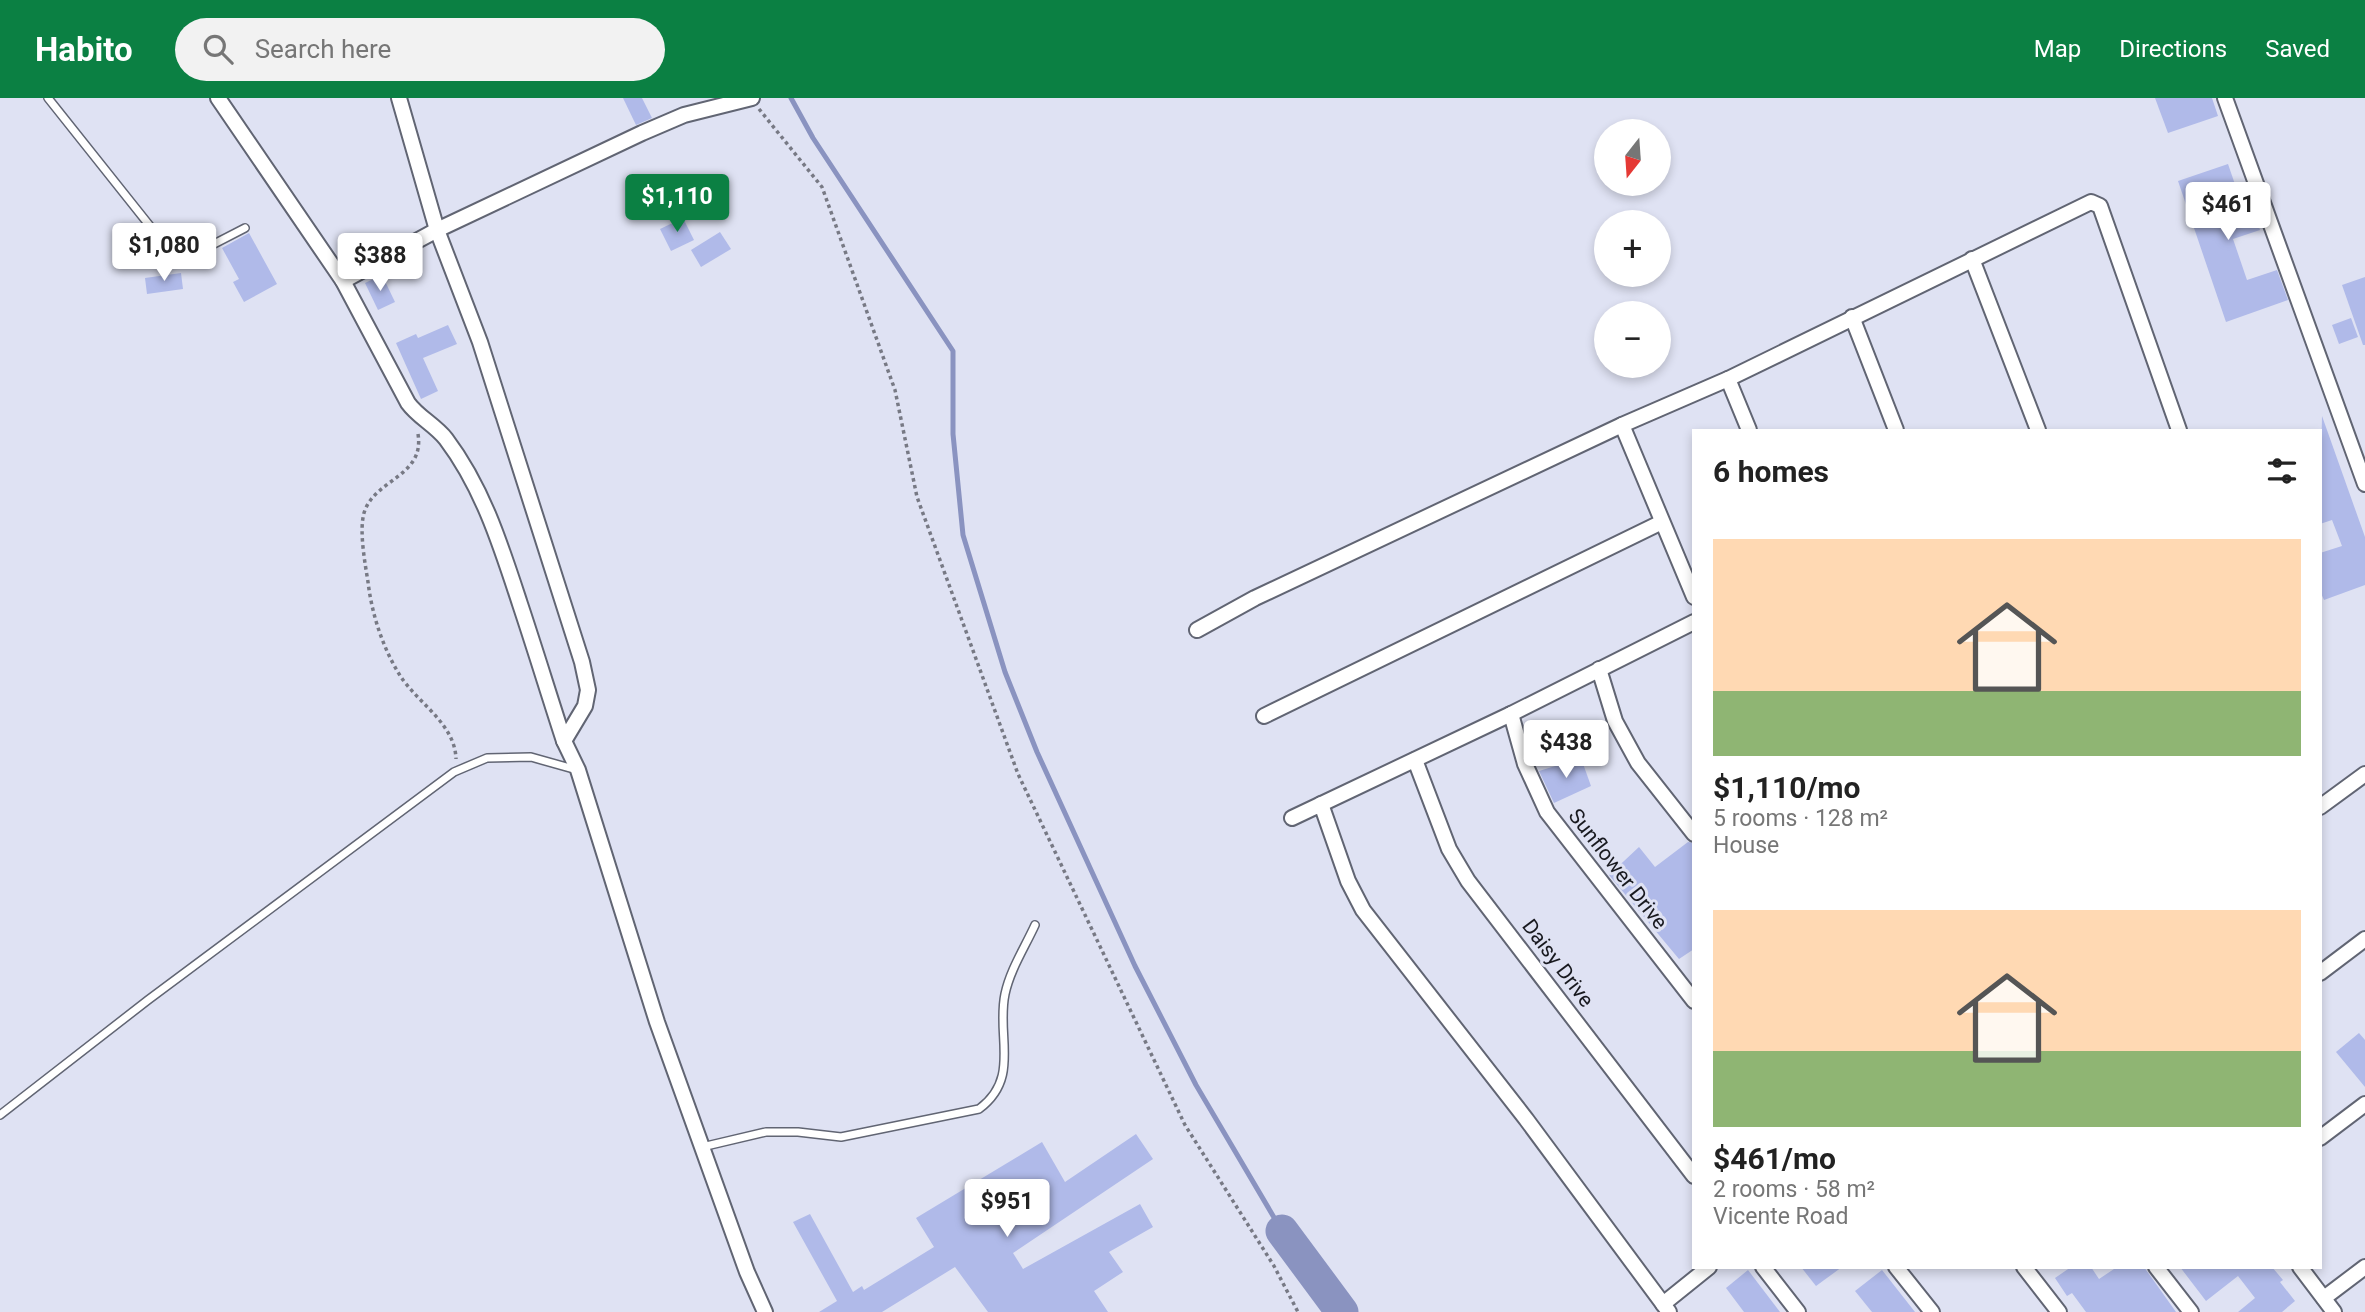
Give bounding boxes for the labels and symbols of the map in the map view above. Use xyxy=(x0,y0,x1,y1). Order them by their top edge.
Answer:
north arrow xyxy=(1594,119,1671,196)
pin: $1,110 xyxy=(620,174,734,234)
pin: $461 xyxy=(2187,183,2269,242)
pin: $1,080 xyxy=(107,223,221,283)
pin: $388 xyxy=(339,234,421,293)
pin: $438 xyxy=(1525,720,1607,780)
street label: Sunflower Drive xyxy=(1564,804,1672,934)
street label: Daisy Drive xyxy=(1517,914,1599,1012)
pin: $951 xyxy=(966,1180,1048,1239)

